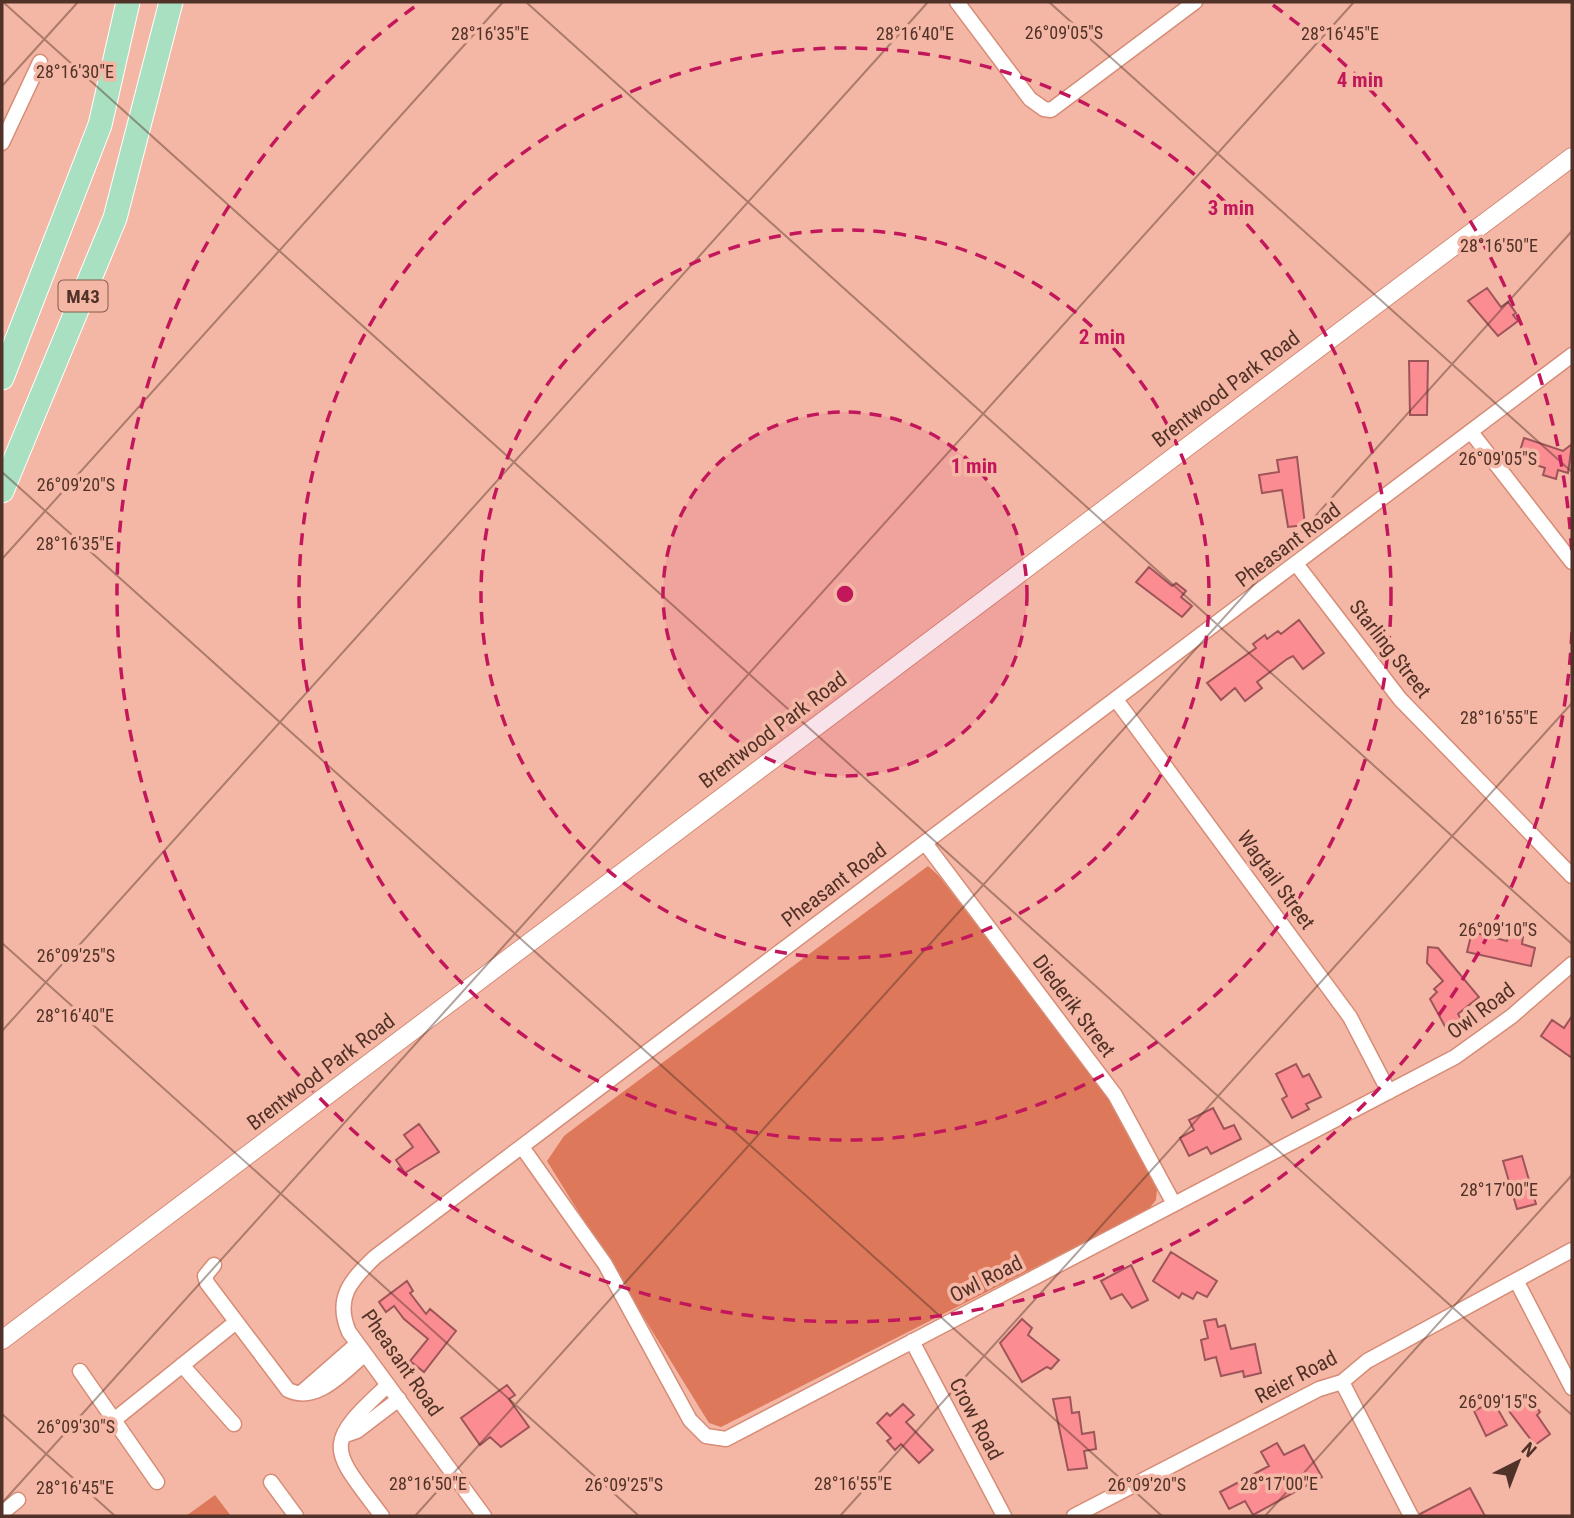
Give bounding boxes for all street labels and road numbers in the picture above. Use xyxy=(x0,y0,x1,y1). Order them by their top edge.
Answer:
road number: M43 xyxy=(58,280,108,312)
street label: Brentwood Park Road xyxy=(1148,326,1304,452)
street label: Pheasant Road xyxy=(1231,498,1345,592)
street label: Starling Street xyxy=(1344,595,1436,703)
street label: Brentwood Park Road xyxy=(695,667,851,793)
street label: Wagtail Street xyxy=(1232,826,1320,934)
street label: Pheasant Road xyxy=(777,838,891,932)
street label: Diederik Street xyxy=(1028,950,1120,1062)
street label: Owl Road xyxy=(1443,978,1519,1044)
street label: Brentwood Park Road xyxy=(243,1009,399,1135)
street label: Owl Road xyxy=(946,1251,1026,1307)
street label: Pheasant Road xyxy=(356,1305,448,1421)
street label: Reier Road xyxy=(1251,1346,1341,1408)
street label: Crow Road xyxy=(944,1374,1008,1464)

